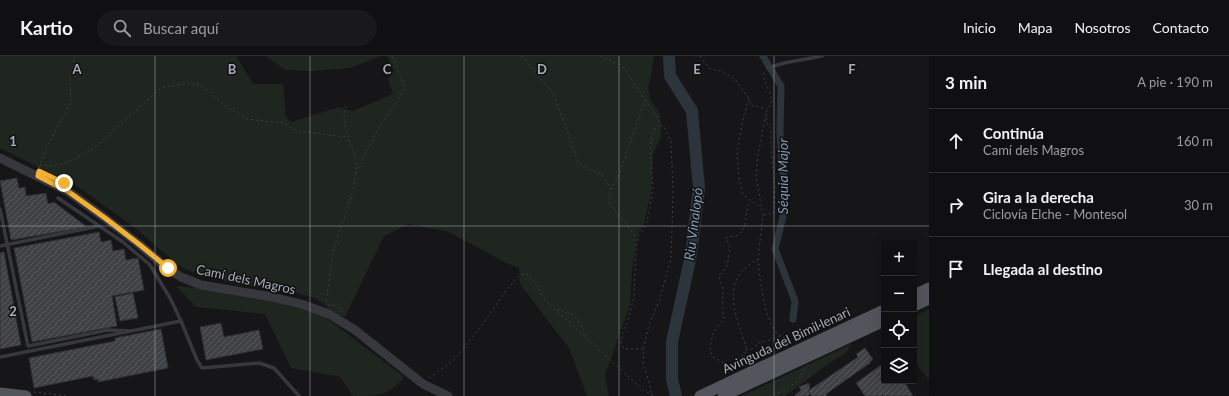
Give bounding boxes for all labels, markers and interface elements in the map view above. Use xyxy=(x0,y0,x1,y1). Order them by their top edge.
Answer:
search box xyxy=(97,10,377,46)
text: Kartio xyxy=(20,16,73,39)
icon: search xyxy=(111,17,133,39)
text: Buscar aquí xyxy=(143,19,219,37)
text: Inicio xyxy=(963,19,996,36)
text: Mapa xyxy=(1018,19,1052,36)
text: Nosotros xyxy=(1074,19,1131,36)
text: Contacto xyxy=(1153,19,1209,36)
text: A xyxy=(71,61,82,77)
text: B xyxy=(228,61,237,77)
text: C xyxy=(383,61,392,77)
text: D xyxy=(537,61,547,77)
text: E xyxy=(693,61,701,77)
text: F xyxy=(848,61,856,77)
text: 3 min xyxy=(945,72,987,93)
text: A pie · 190 m xyxy=(1137,74,1213,90)
text: Continúa xyxy=(983,124,1044,142)
icon: ahead xyxy=(945,130,967,152)
text: 1 xyxy=(9,133,17,149)
text: 160 m xyxy=(1176,133,1213,149)
water label: Séquia Major xyxy=(774,138,791,214)
text: Camí dels Magros xyxy=(983,142,1084,158)
route end xyxy=(55,174,73,192)
water label: Riu Vinalopó xyxy=(680,187,706,261)
text: Gira a la derecha xyxy=(983,188,1094,206)
icon: right xyxy=(945,194,967,216)
text: 30 m xyxy=(1184,197,1213,213)
text: Ciclovía Elche - Montesol xyxy=(983,206,1127,222)
map controls xyxy=(881,240,917,384)
button: + xyxy=(881,240,917,276)
icon: arrive xyxy=(945,258,967,280)
route start xyxy=(159,259,177,277)
text: Llegada al destino xyxy=(983,260,1103,278)
street label: Camí dels Magros xyxy=(195,261,297,297)
button: − xyxy=(881,276,917,312)
text: 2 xyxy=(9,303,17,319)
street label: Avinguda del Bimil·lenari xyxy=(719,303,853,377)
button: locate xyxy=(881,312,917,348)
button: layers xyxy=(881,348,917,384)

